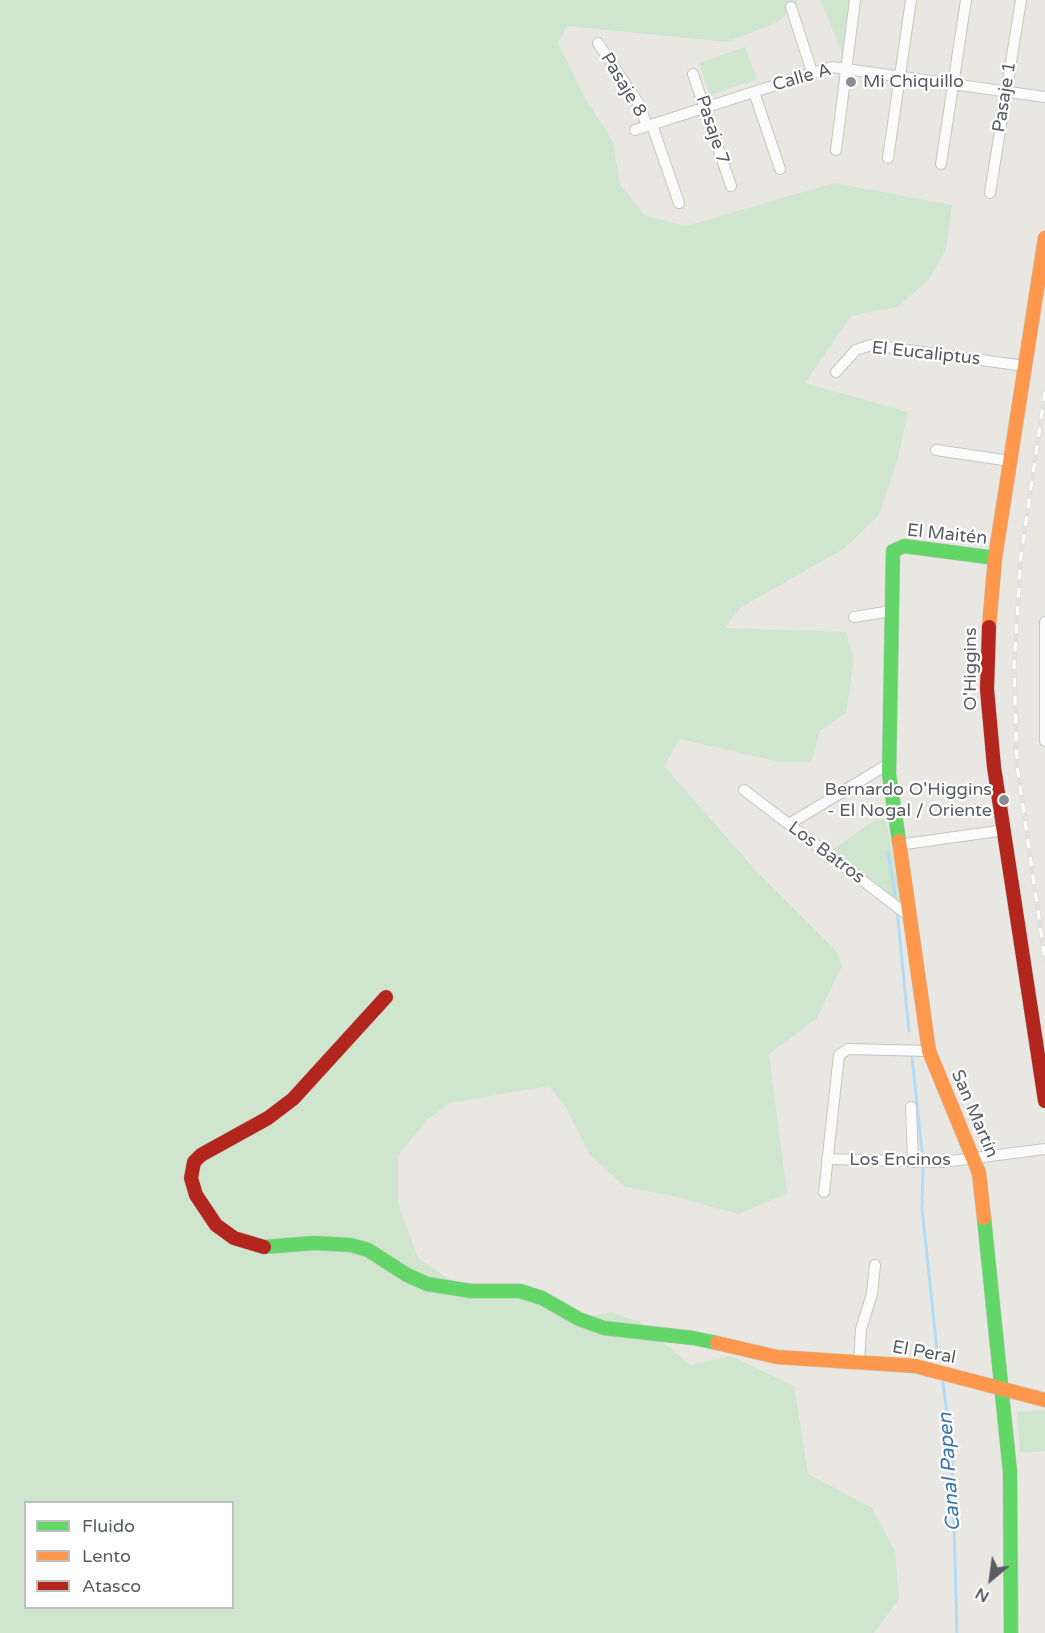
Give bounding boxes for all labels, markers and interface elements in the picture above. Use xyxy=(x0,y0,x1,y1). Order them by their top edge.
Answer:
street label: Pasaje 8 xyxy=(595,49,651,121)
street label: Calle A xyxy=(770,59,834,97)
street label: Pasaje 1 xyxy=(989,60,1021,134)
place label: Mi Chiquillo xyxy=(863,71,964,93)
marker: Mi Chiquillo xyxy=(844,75,858,89)
street label: Pasaje 7 xyxy=(691,93,733,167)
street label: El Eucaliptus xyxy=(871,338,981,370)
street label: El Maitén xyxy=(906,520,988,550)
street label: O'Higgins xyxy=(960,627,982,711)
place label: Bernardo O'Higgins - El Nogal / Oriente xyxy=(825,779,992,822)
marker: Bernardo O'Higgins - El Nogal / Oriente xyxy=(997,793,1011,807)
street label: Los Batros xyxy=(784,817,868,889)
street label: San Martín xyxy=(946,1067,1002,1161)
street label: Los Encinos xyxy=(849,1149,951,1171)
street label: El Peral xyxy=(891,1337,957,1369)
water label: Canal Papen xyxy=(934,1412,966,1532)
legend xyxy=(24,1501,234,1609)
text: Fluido xyxy=(82,1515,135,1537)
text: Lento xyxy=(82,1545,131,1567)
north arrow xyxy=(961,1549,1021,1609)
text: Atasco xyxy=(82,1575,141,1597)
text: N xyxy=(972,1583,993,1607)

